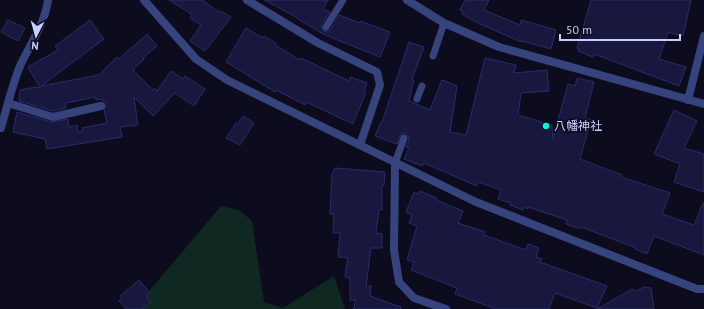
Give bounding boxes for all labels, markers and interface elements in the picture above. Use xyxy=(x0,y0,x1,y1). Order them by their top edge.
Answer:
north arrow xyxy=(16,16,56,56)
scale bar xyxy=(560,16,680,42)
text: 50 m xyxy=(566,22,592,37)
text: N xyxy=(31,39,39,53)
place label: 八幡神社 xyxy=(554,118,602,133)
marker: 八幡神社 xyxy=(541,121,551,131)

